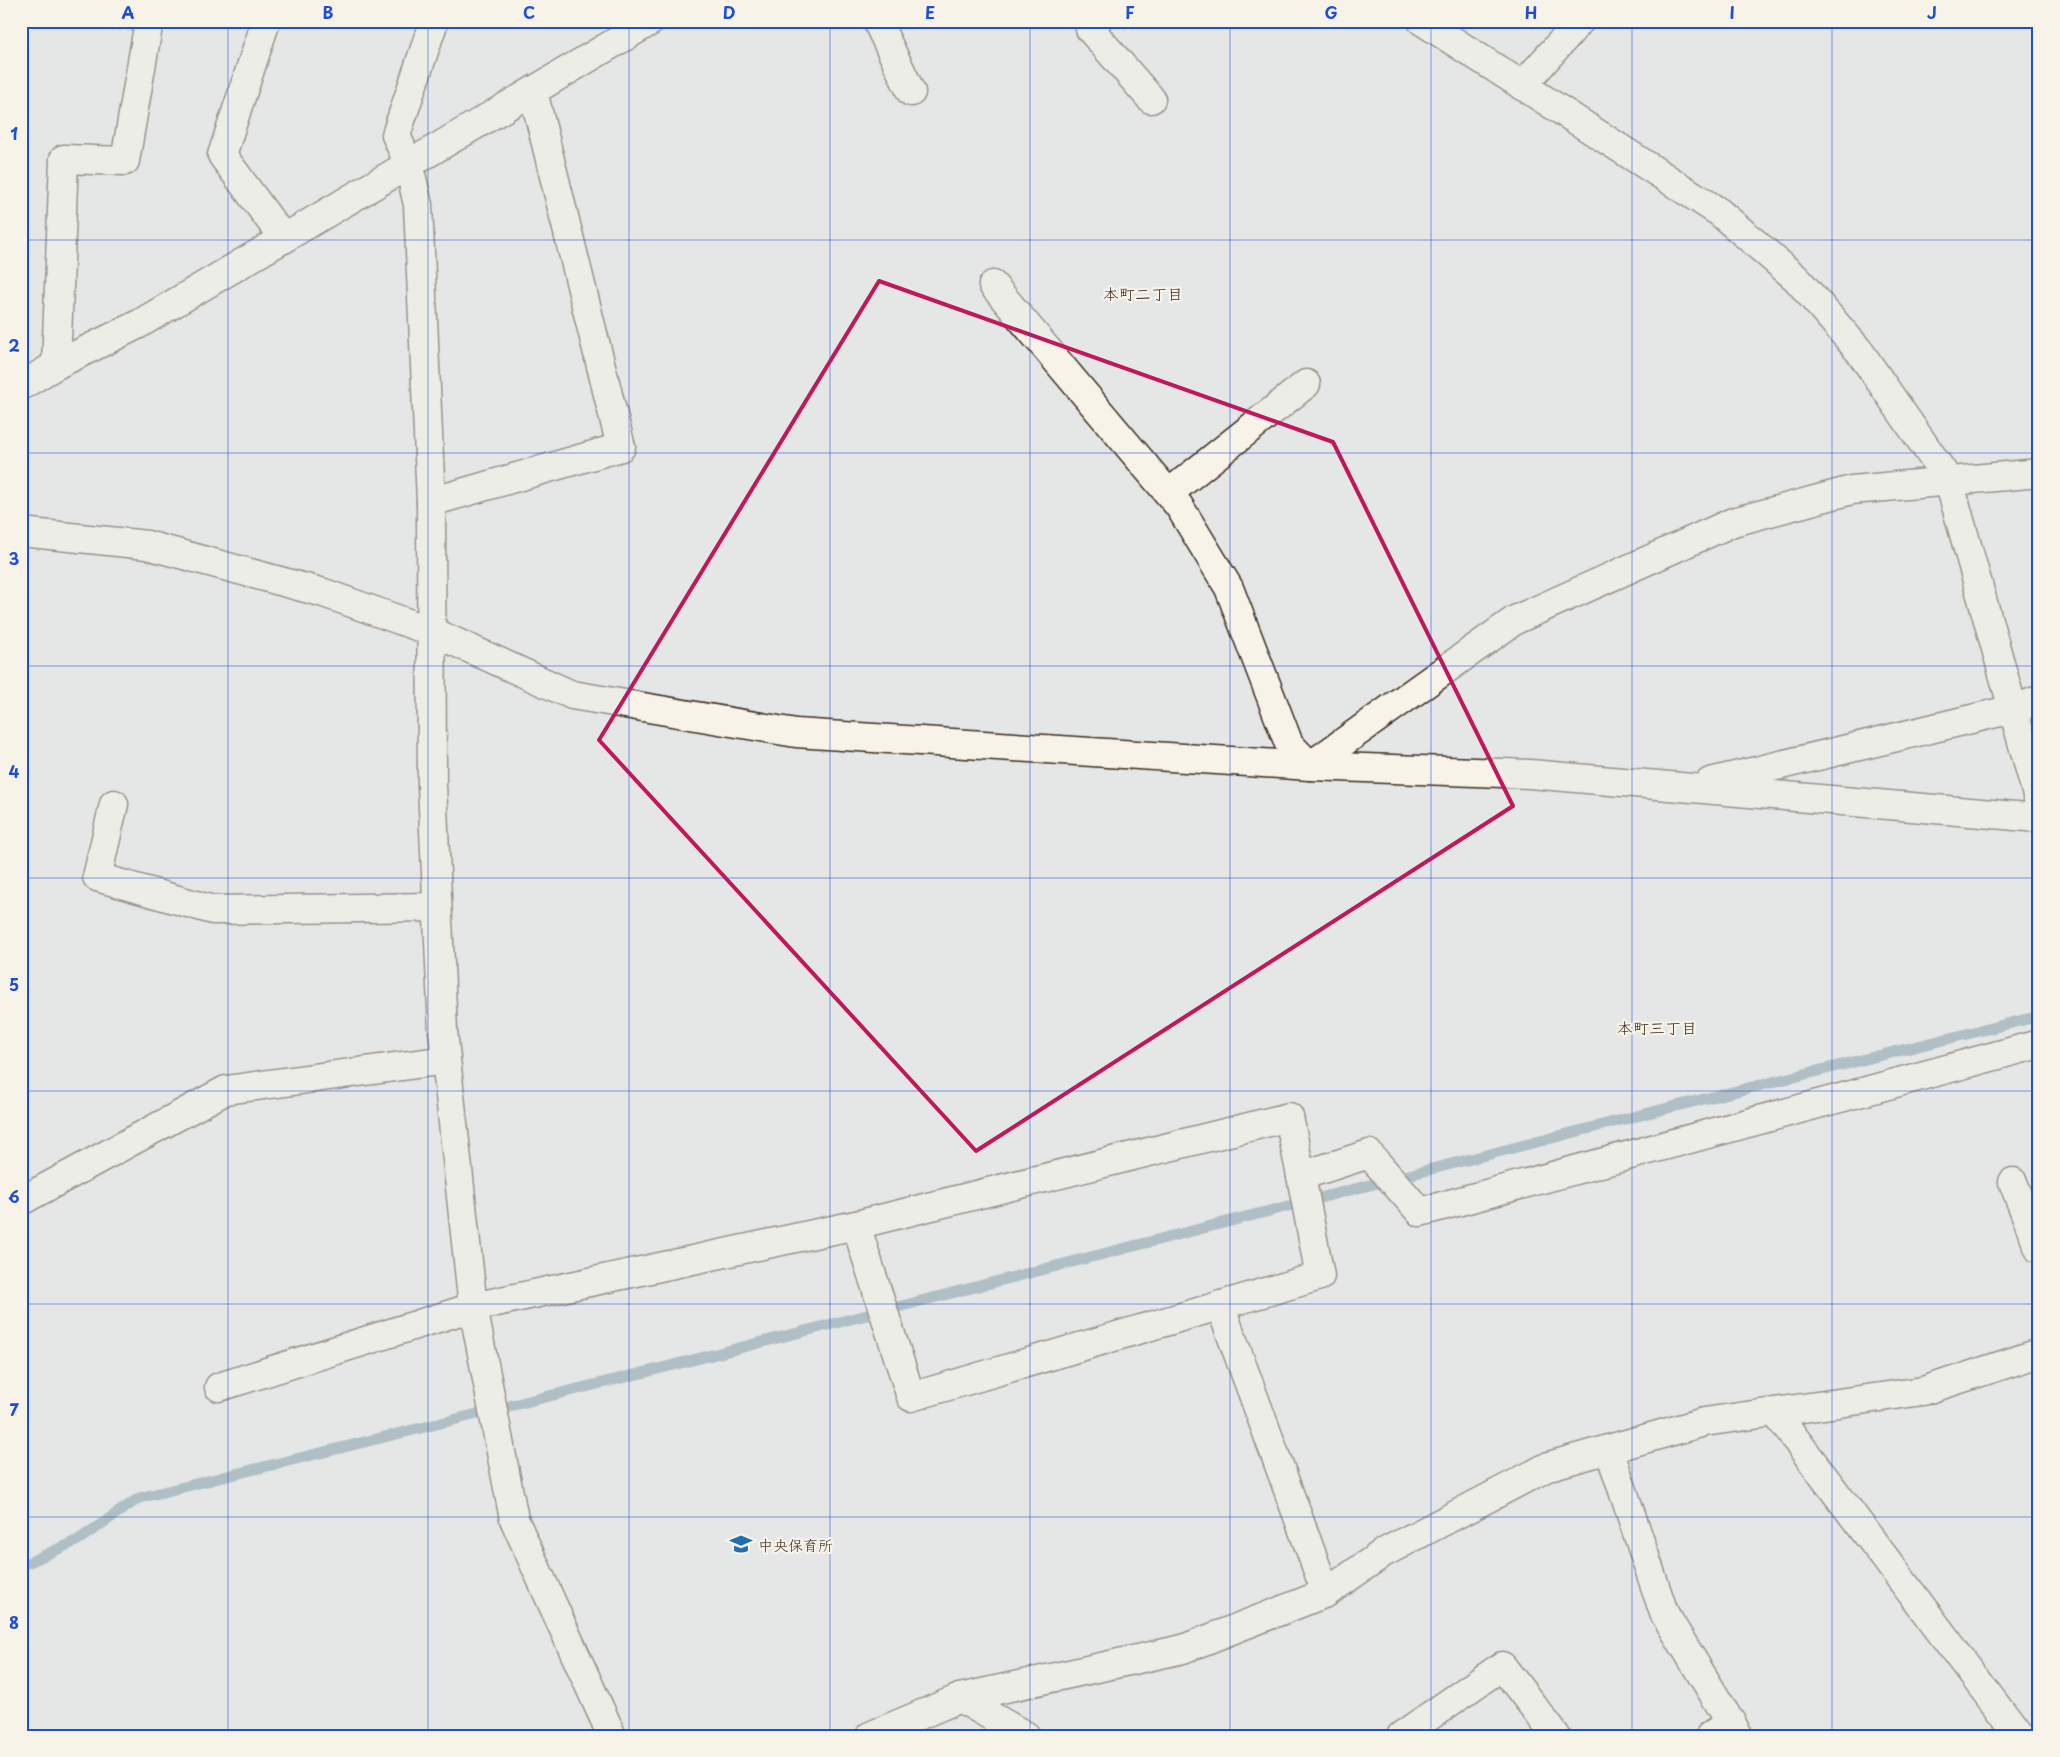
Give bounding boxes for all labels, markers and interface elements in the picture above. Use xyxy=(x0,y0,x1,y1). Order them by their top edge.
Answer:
text: A xyxy=(122,0,135,24)
text: B xyxy=(323,0,334,24)
text: C xyxy=(523,0,535,24)
text: D xyxy=(723,0,735,24)
text: E xyxy=(925,0,935,24)
text: F xyxy=(1125,0,1135,24)
text: G xyxy=(1324,0,1338,24)
text: H xyxy=(1525,0,1537,24)
text: I xyxy=(1729,0,1735,24)
text: J xyxy=(1927,0,1937,24)
text: 1 xyxy=(10,121,18,145)
district label: 本町二丁目 xyxy=(1103,281,1183,305)
text: 2 xyxy=(8,333,20,357)
text: 3 xyxy=(9,546,19,570)
text: 4 xyxy=(9,759,20,783)
text: 5 xyxy=(9,972,19,996)
district label: 本町三丁目 xyxy=(1617,1015,1697,1039)
text: 6 xyxy=(8,1184,20,1208)
text: 7 xyxy=(9,1397,19,1421)
school or university icon: 中央保育所 xyxy=(728,1531,754,1557)
place label: 中央保育所 xyxy=(758,1533,833,1556)
text: 8 xyxy=(9,1610,19,1634)

